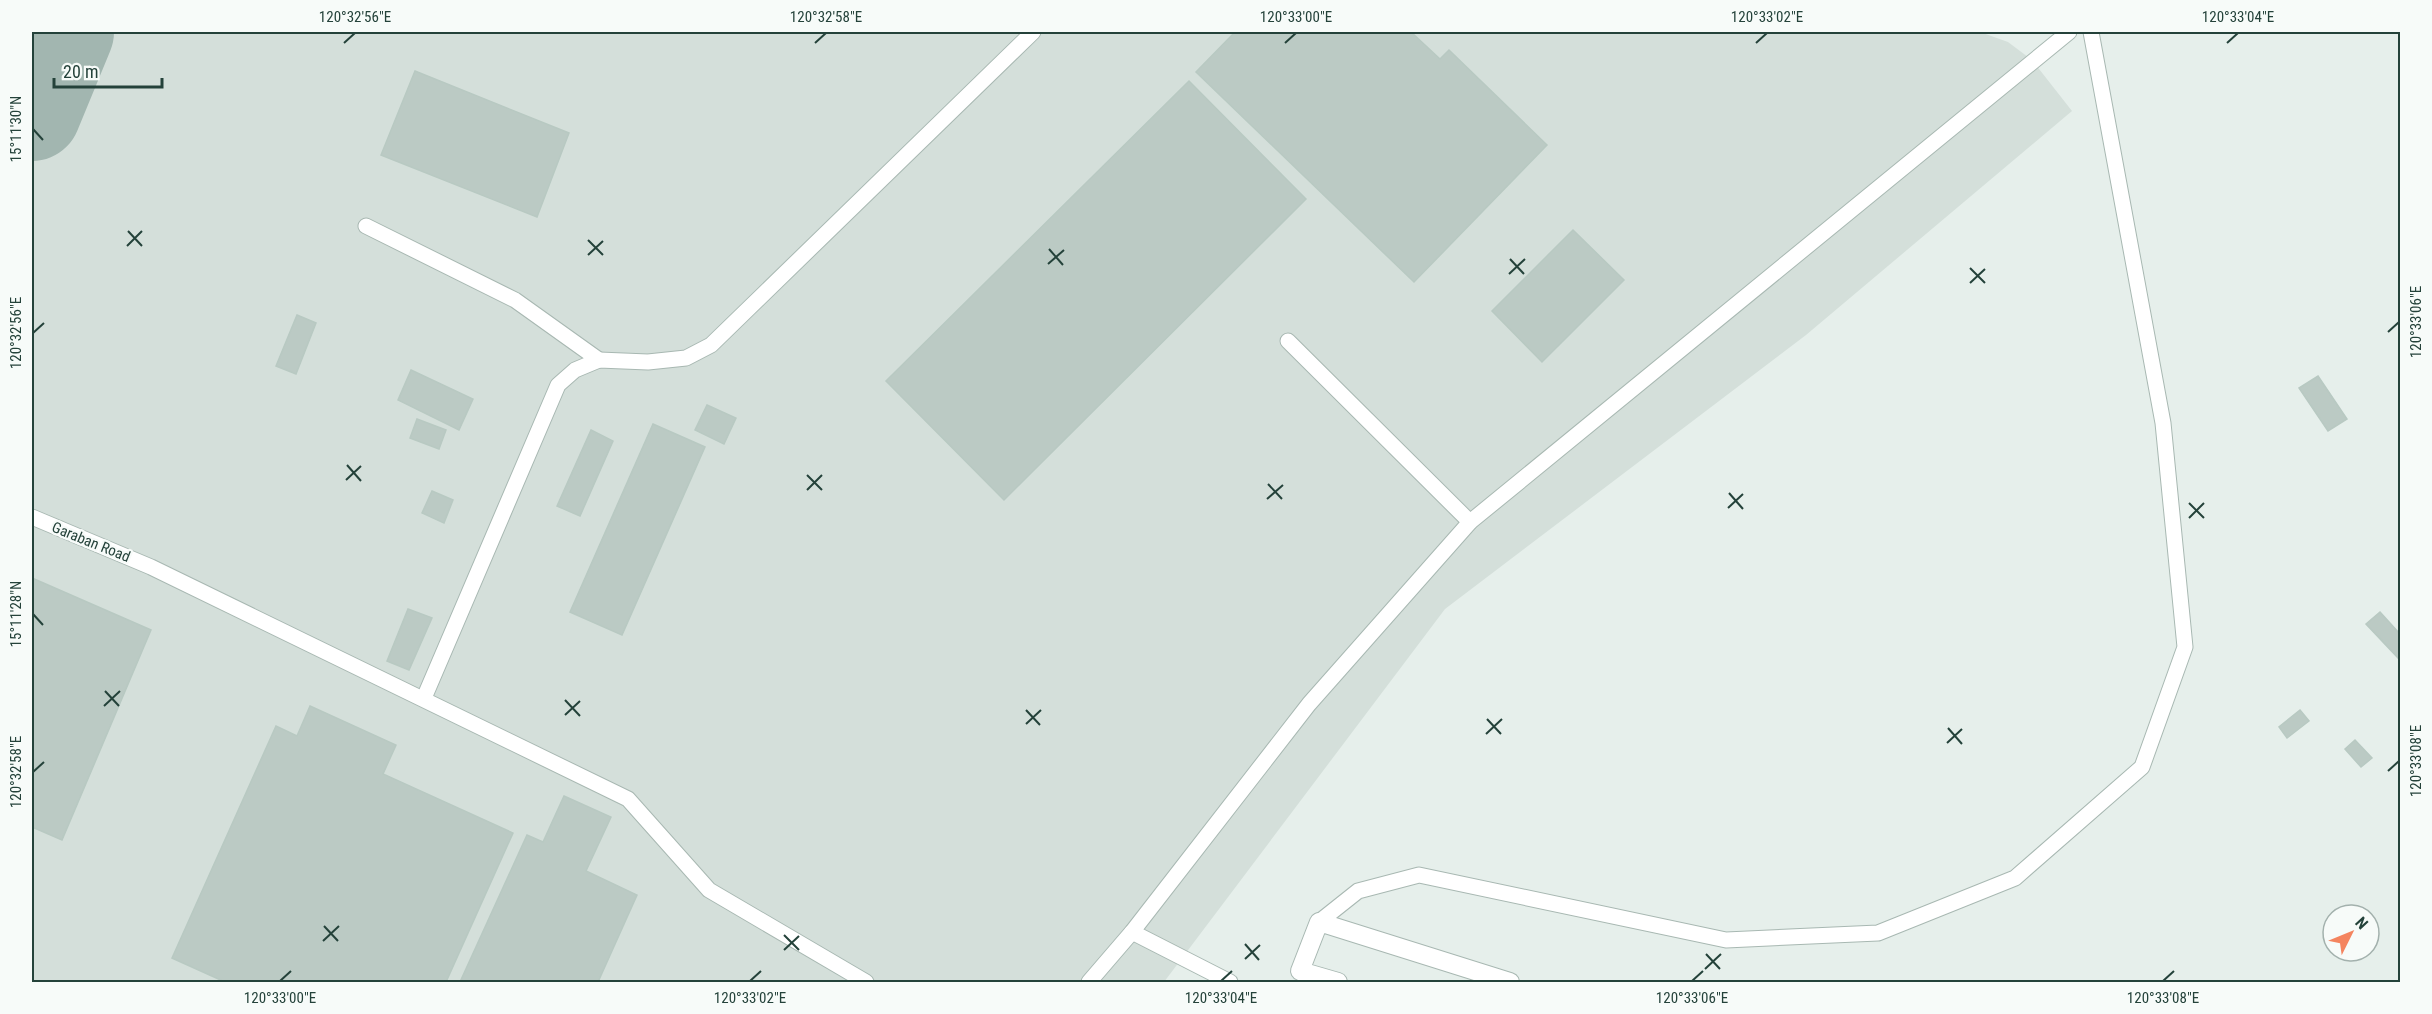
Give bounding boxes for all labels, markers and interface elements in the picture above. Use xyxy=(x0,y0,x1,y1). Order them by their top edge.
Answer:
text: 120°32'56"E xyxy=(319,8,391,26)
text: 120°32'58"E xyxy=(790,8,862,26)
text: 120°33'00"E xyxy=(1260,8,1332,26)
text: 120°33'02"E xyxy=(1731,8,1803,26)
text: 120°33'04"E xyxy=(2202,8,2274,26)
scale bar xyxy=(54,51,162,89)
text: 20 m xyxy=(63,61,98,82)
text: 15°11'30"N xyxy=(7,96,25,162)
text: 120°33'06"E xyxy=(2407,286,2425,358)
text: 120°32'56"E xyxy=(7,297,25,369)
street label: Garaban Road xyxy=(49,518,133,566)
text: 15°11'28"N xyxy=(7,581,25,647)
text: 120°33'08"E xyxy=(2407,725,2425,797)
text: 120°32'58"E xyxy=(7,736,25,808)
north arrow xyxy=(2321,903,2381,963)
text: N xyxy=(2351,913,2372,933)
text: 120°33'00"E xyxy=(244,989,316,1007)
text: 120°33'02"E xyxy=(714,989,786,1007)
text: 120°33'04"E xyxy=(1185,989,1257,1007)
text: 120°33'06"E xyxy=(1656,989,1728,1007)
text: 120°33'08"E xyxy=(2127,989,2199,1007)

